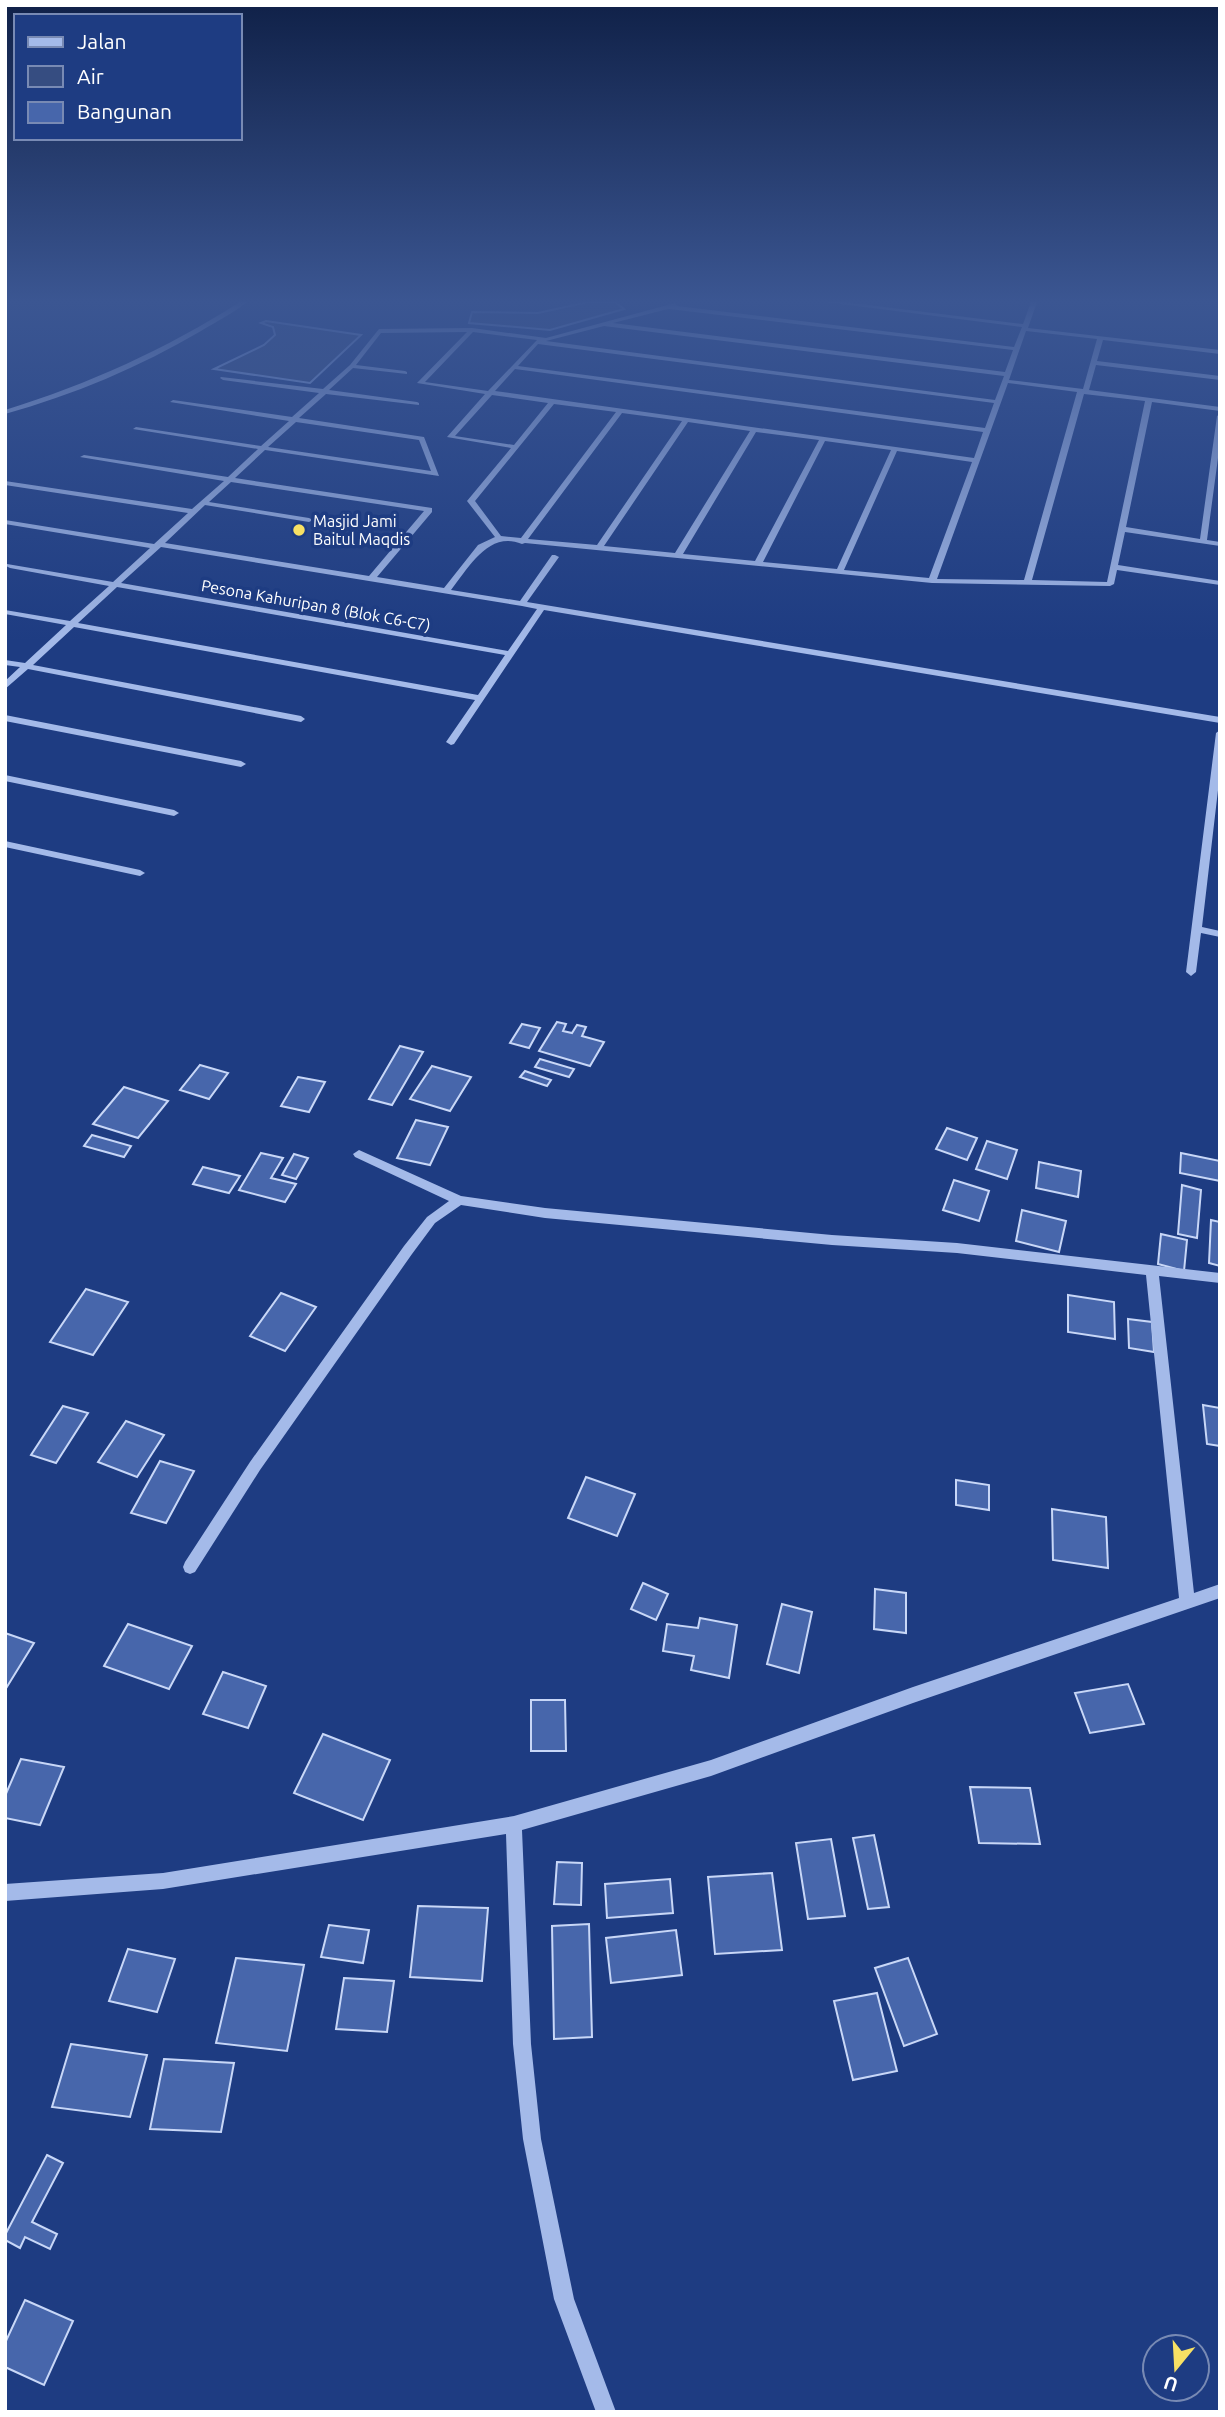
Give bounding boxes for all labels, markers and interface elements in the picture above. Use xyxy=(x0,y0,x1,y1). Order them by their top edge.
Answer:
legend xyxy=(14,14,242,140)
text: Jalan xyxy=(77,29,126,53)
text: Air xyxy=(77,64,104,88)
text: Bangunan xyxy=(77,99,172,123)
place label: Masjid Jami Baitul Maqdis xyxy=(313,512,410,548)
marker: Masjid Jami Baitul Maqdis xyxy=(291,522,307,538)
street label: Pesona Kahuripan 8 (Blok C6-C7) xyxy=(200,576,432,635)
north arrow xyxy=(1141,2333,1211,2403)
text: U xyxy=(1161,2372,1180,2397)

